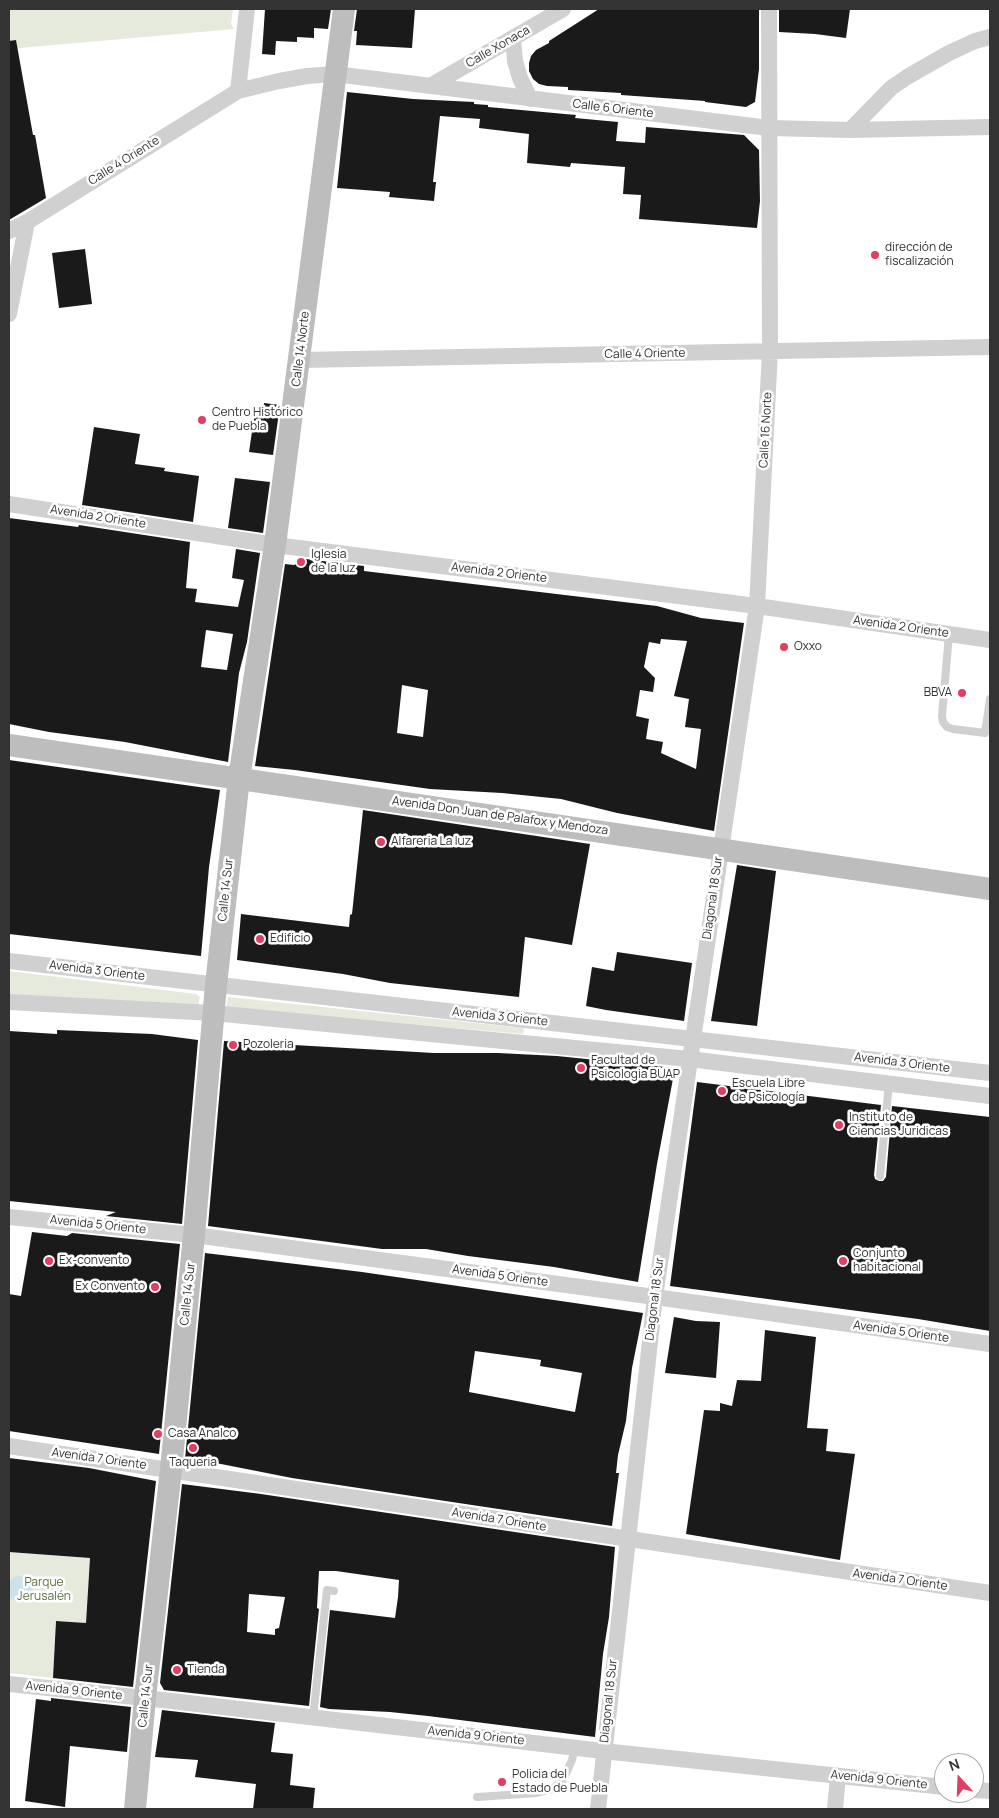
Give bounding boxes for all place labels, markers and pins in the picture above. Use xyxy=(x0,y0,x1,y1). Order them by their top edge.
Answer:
place label: dirección de fiscalización xyxy=(885,241,954,269)
marker: dirección de fiscalización xyxy=(869,249,881,261)
place label: Centro Histórico de Puebla xyxy=(212,406,303,434)
marker: Centro Histórico de Puebla xyxy=(196,414,208,426)
place label: Iglesia de la luz xyxy=(311,548,356,576)
marker: Iglesia de la luz xyxy=(295,556,307,568)
place label: Oxxo xyxy=(794,640,822,654)
marker: Oxxo xyxy=(778,641,790,653)
place label: BBVA xyxy=(924,686,952,700)
marker: BBVA xyxy=(956,687,968,699)
place label: Alfareria La luz xyxy=(391,835,471,849)
marker: Alfareria La luz xyxy=(375,836,387,848)
place label: Edificio xyxy=(270,932,310,946)
marker: Edificio xyxy=(254,933,266,945)
place label: Pozoleria xyxy=(243,1038,294,1052)
marker: Pozoleria xyxy=(227,1039,239,1051)
place label: Facultad de Psicologia BUAP xyxy=(591,1054,680,1082)
marker: Facultad de Psicologia BUAP xyxy=(575,1062,587,1074)
place label: Escuela Libre de Psicología xyxy=(732,1077,805,1105)
marker: Escuela Libre de Psicología xyxy=(716,1085,728,1097)
place label: Instituto de Ciencias Juridicas xyxy=(849,1111,948,1139)
marker: Instituto de Ciencias Juridicas xyxy=(833,1119,845,1131)
place label: Conjunto habitacional xyxy=(853,1247,921,1275)
place label: Ex-convento xyxy=(59,1254,129,1268)
marker: Ex-convento xyxy=(43,1255,55,1267)
marker: Conjunto habitacional xyxy=(837,1255,849,1267)
place label: Ex Convento xyxy=(75,1280,145,1294)
marker: Ex Convento xyxy=(149,1281,161,1293)
place label: Casa Analco xyxy=(168,1427,236,1441)
marker: Casa Analco xyxy=(152,1428,164,1440)
marker: Taqueria xyxy=(187,1442,199,1454)
place label: Taqueria xyxy=(169,1456,217,1470)
place label: Tienda xyxy=(187,1663,225,1677)
marker: Tienda xyxy=(171,1664,183,1676)
place label: Policia del Estado de Puebla xyxy=(512,1768,608,1796)
marker: Policia del Estado de Puebla xyxy=(496,1776,508,1788)

